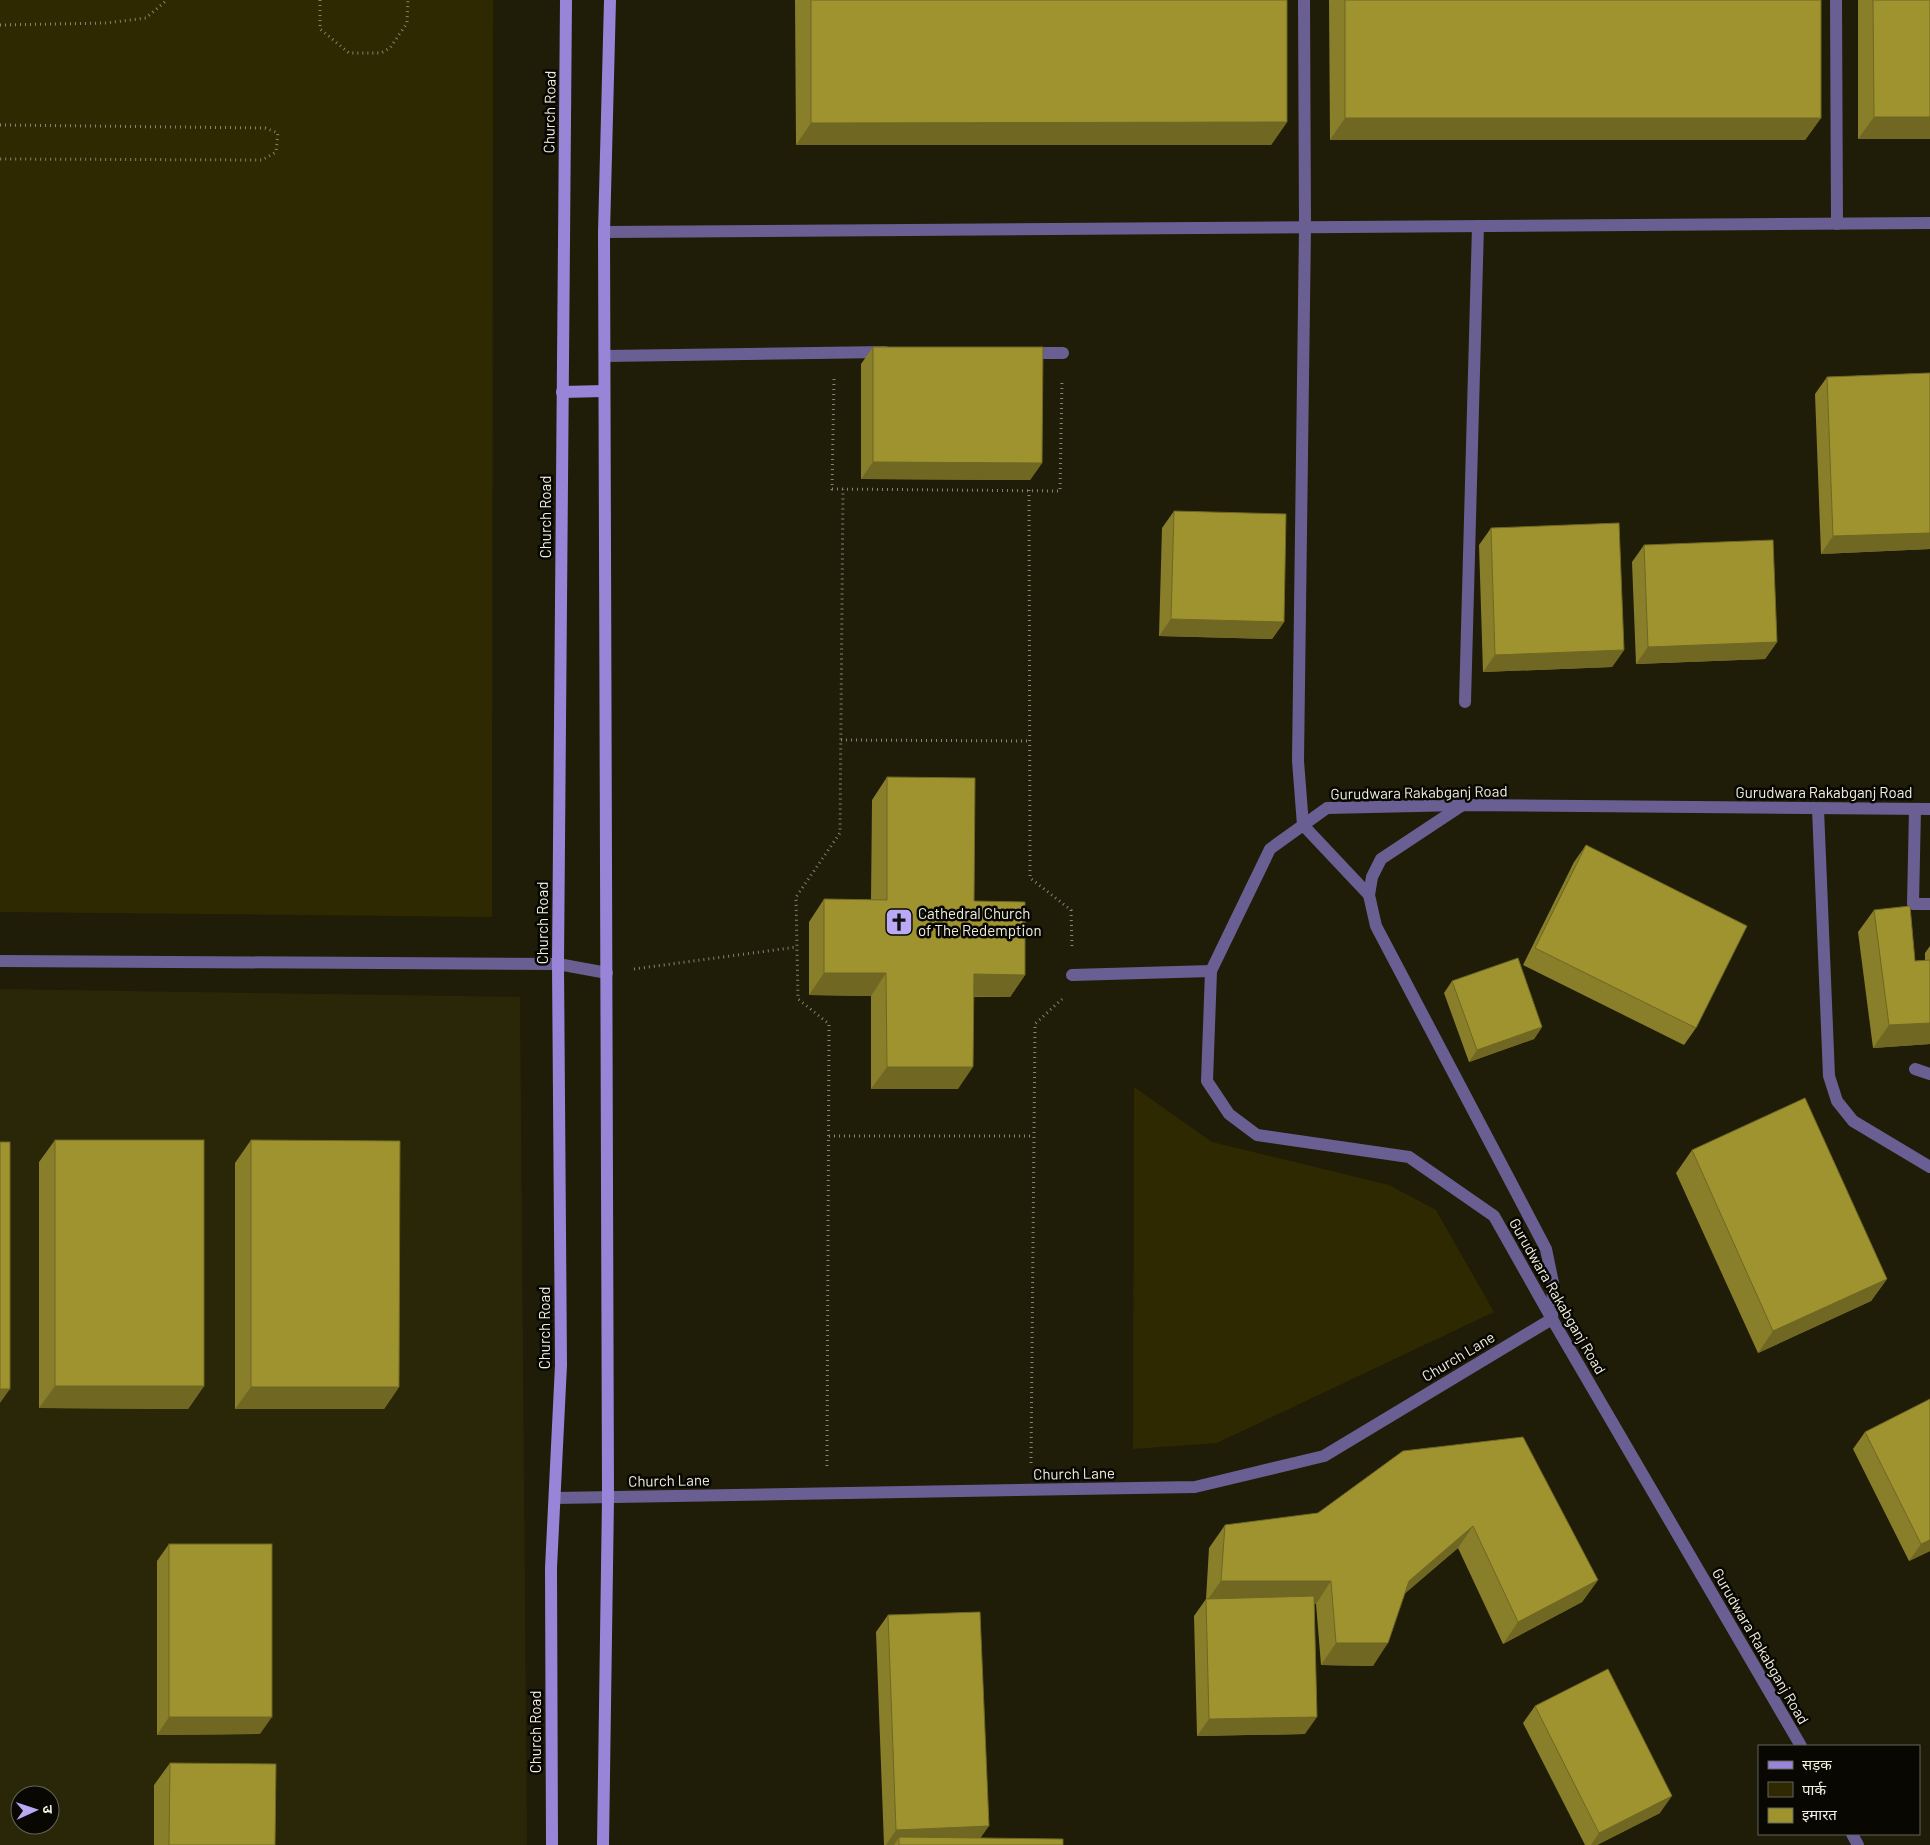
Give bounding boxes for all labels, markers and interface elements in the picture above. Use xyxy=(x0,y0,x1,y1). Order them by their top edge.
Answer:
street label: Church Road xyxy=(539,71,559,153)
street label: Church Road xyxy=(536,476,554,558)
street label: Gurudwara Rakabganj Road xyxy=(1330,781,1508,803)
street label: Gurudwara Rakabganj Road xyxy=(1735,783,1913,801)
street label: Church Road xyxy=(533,882,551,964)
place label: Cathedral Church of The Redemption xyxy=(918,904,1041,939)
church icon: Cathedral Church of The Redemption xyxy=(884,907,914,937)
street label: Gurudwara Rakabganj Road xyxy=(1506,1215,1610,1377)
street label: Church Road xyxy=(535,1287,553,1369)
street label: Church Lane xyxy=(1418,1327,1498,1385)
street label: Church Lane xyxy=(1033,1463,1115,1483)
street label: Church Lane xyxy=(628,1470,710,1490)
street label: Gurudwara Rakabganj Road xyxy=(1709,1565,1813,1727)
street label: Church Road xyxy=(526,1691,544,1773)
legend xyxy=(1758,1745,1920,1835)
text: सड़क xyxy=(1802,1755,1832,1773)
text: पार्क xyxy=(1802,1780,1826,1798)
north arrow xyxy=(10,1785,60,1835)
text: उ xyxy=(40,1805,57,1815)
text: इमारत xyxy=(1802,1805,1837,1823)

